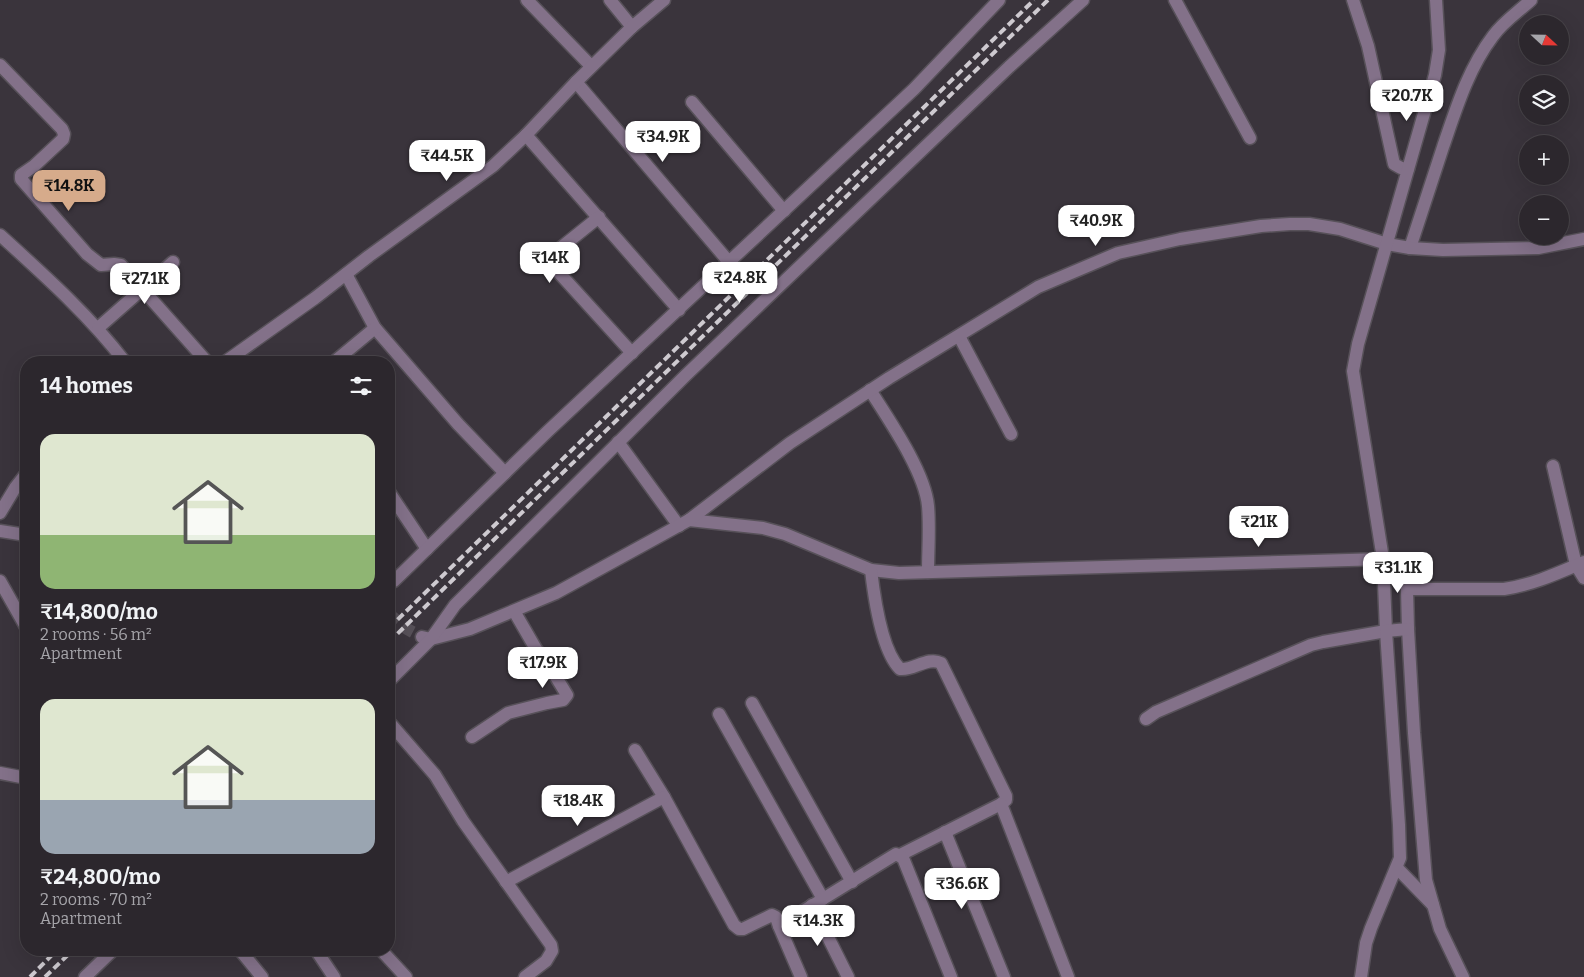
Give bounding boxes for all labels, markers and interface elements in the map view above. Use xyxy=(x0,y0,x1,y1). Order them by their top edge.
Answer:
north arrow xyxy=(1519,15,1569,65)
map controls xyxy=(1519,15,1569,245)
button: layers xyxy=(1519,75,1569,125)
pin: ₹20.7K xyxy=(1366,80,1448,122)
text: ₹20.7K xyxy=(1381,86,1433,105)
pin: ₹34.9K xyxy=(622,120,704,163)
text: ₹34.9K xyxy=(636,127,690,146)
button: + xyxy=(1519,135,1569,185)
pin: ₹44.5K xyxy=(406,140,488,182)
text: ₹44.5K xyxy=(420,146,474,165)
pin: ₹14.8K xyxy=(28,170,110,212)
text: ₹14.8K xyxy=(43,176,95,195)
button: − xyxy=(1519,195,1569,245)
pin: ₹40.9K xyxy=(1055,204,1137,247)
text: ₹40.9K xyxy=(1069,211,1123,230)
pin: ₹14K xyxy=(520,242,580,284)
text: ₹14K xyxy=(531,248,569,267)
pin: ₹27.1K xyxy=(104,262,186,305)
pin: ₹24.8K xyxy=(699,262,781,304)
text: ₹24.8K xyxy=(713,268,767,287)
text: ₹27.1K xyxy=(121,269,169,288)
icon: filters xyxy=(347,372,375,400)
text: 14 homes xyxy=(40,373,133,399)
icon: home xyxy=(163,467,253,557)
pin: ₹21K xyxy=(1229,506,1289,548)
text: ₹21K xyxy=(1240,512,1278,531)
pin: ₹31.1K xyxy=(1357,552,1439,594)
text: ₹31.1K xyxy=(1374,558,1422,577)
text: ₹14,800/mo xyxy=(40,599,158,625)
text: 2 rooms · 56 m² xyxy=(40,625,152,644)
text: Apartment xyxy=(40,644,122,663)
pin: ₹17.9K xyxy=(502,646,584,689)
text: ₹17.9K xyxy=(519,653,567,672)
icon: home xyxy=(163,732,253,822)
pin: ₹18.4K xyxy=(537,784,619,827)
text: ₹18.4K xyxy=(553,791,603,810)
text: ₹24,800/mo xyxy=(40,864,161,890)
pin: ₹36.6K xyxy=(921,868,1003,910)
text: ₹36.6K xyxy=(935,874,989,893)
text: 2 rooms · 70 m² xyxy=(40,890,152,909)
pin: ₹14.3K xyxy=(777,904,859,947)
text: Apartment xyxy=(40,909,122,928)
text: ₹14.3K xyxy=(793,911,843,930)

